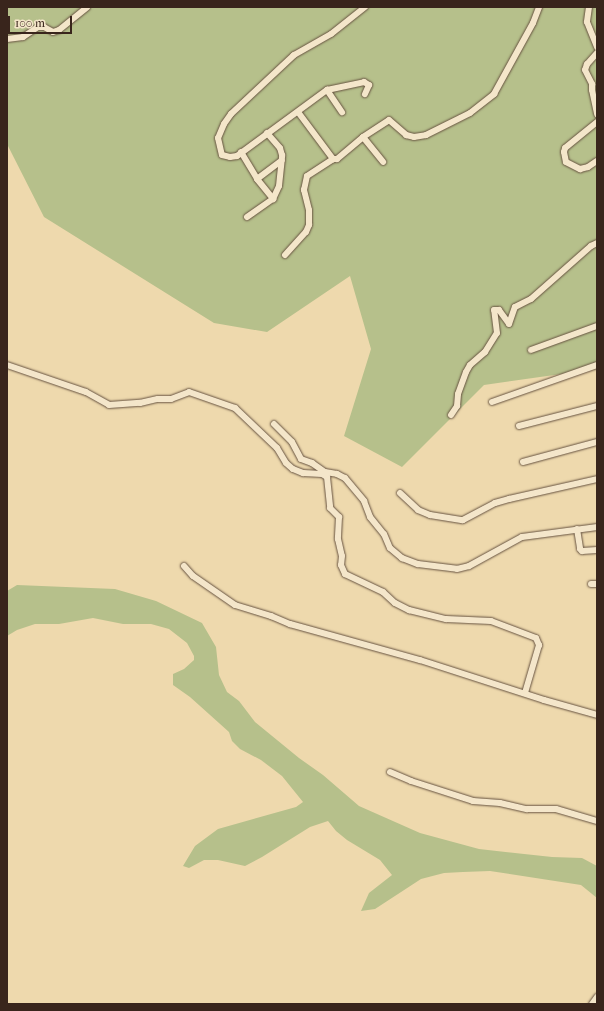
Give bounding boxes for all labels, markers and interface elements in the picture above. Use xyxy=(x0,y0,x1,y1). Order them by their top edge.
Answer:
scale bar xyxy=(10,8,74,34)
text: 100 m xyxy=(15,16,45,30)

